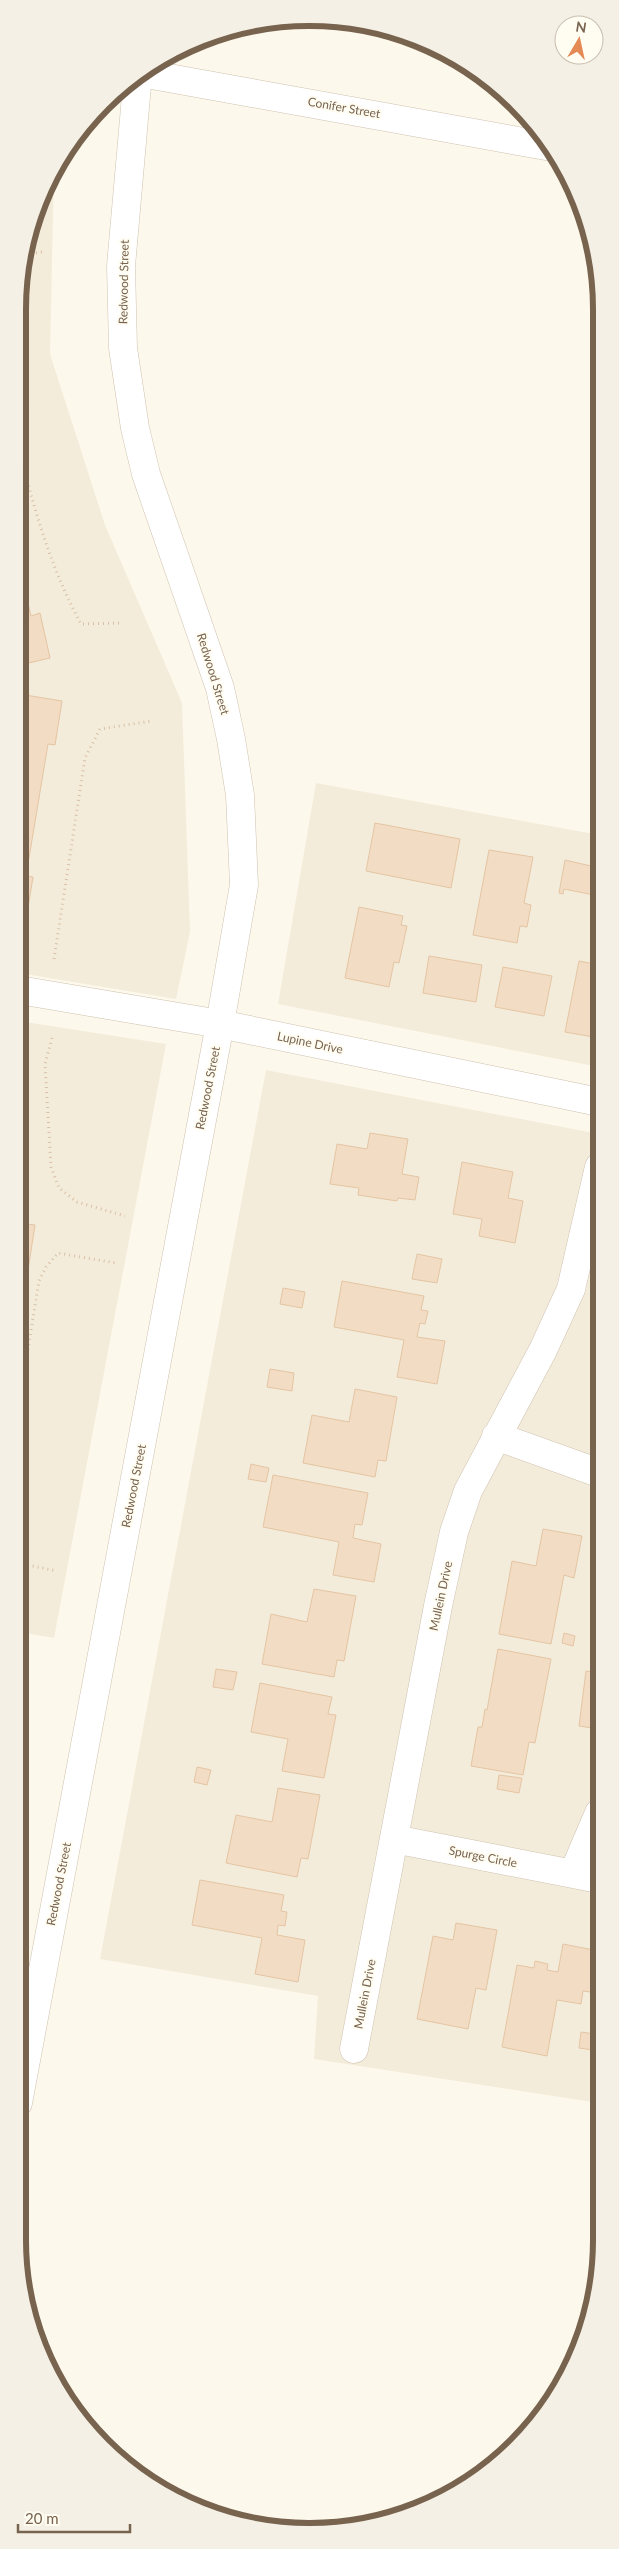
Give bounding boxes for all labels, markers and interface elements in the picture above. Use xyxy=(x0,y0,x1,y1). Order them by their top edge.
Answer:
north arrow xyxy=(554,15,604,65)
text: N xyxy=(574,17,588,36)
street label: Conifer Street xyxy=(307,94,382,121)
street label: Redwood Street xyxy=(115,239,132,324)
street label: Redwood Street xyxy=(194,631,233,717)
street label: Lupine Drive xyxy=(276,1028,344,1057)
street label: Redwood Street xyxy=(192,1044,223,1131)
street label: Redwood Street xyxy=(118,1442,149,1529)
street label: Mullein Drive xyxy=(426,1560,455,1632)
street label: Redwood Street xyxy=(43,1840,74,1927)
street label: Spurge Circle xyxy=(448,1843,519,1871)
street label: Mullein Drive xyxy=(350,1958,379,2030)
scale bar xyxy=(18,2502,130,2534)
text: 20 m xyxy=(25,2509,59,2527)

